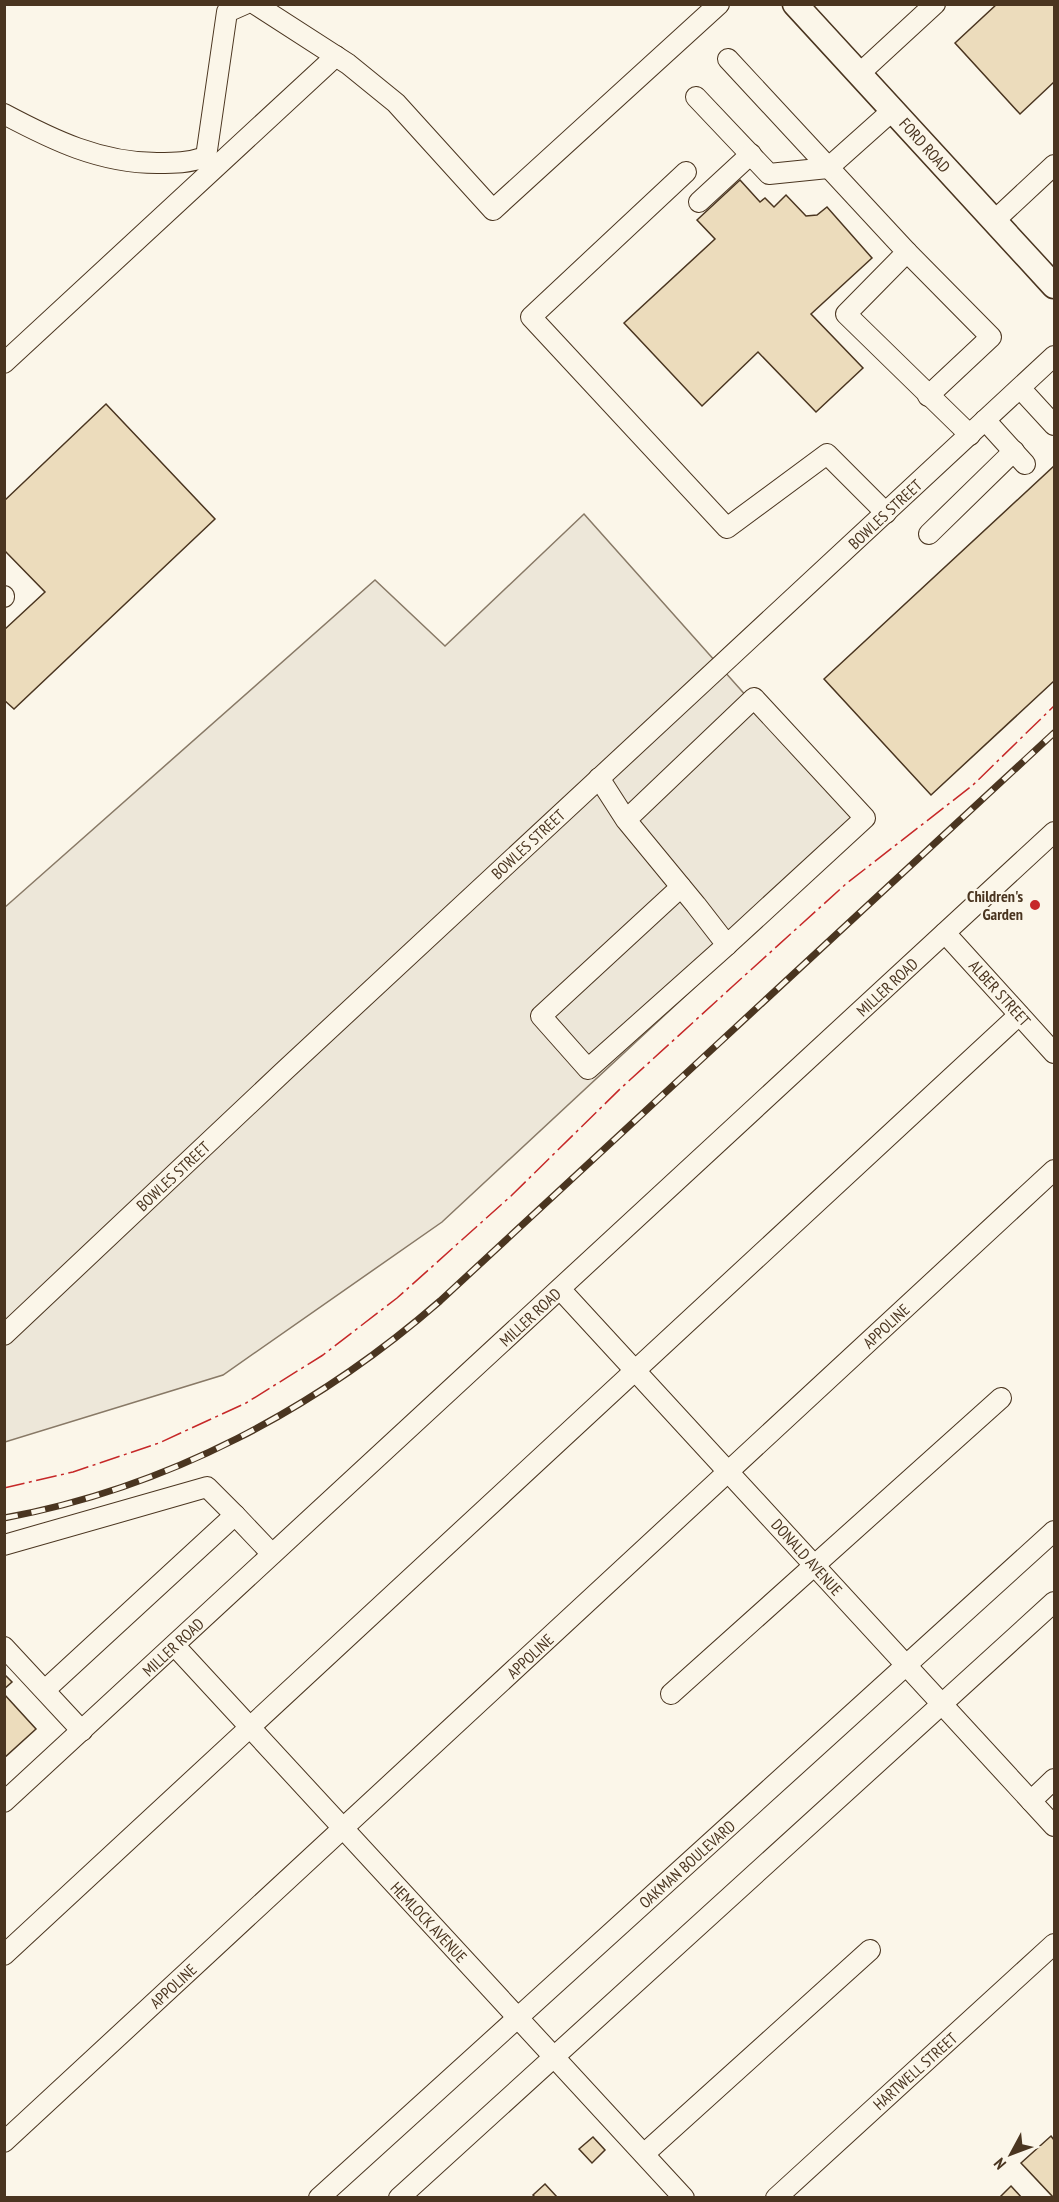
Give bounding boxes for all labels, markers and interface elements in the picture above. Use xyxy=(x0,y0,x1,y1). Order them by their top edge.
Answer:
street label: FORD ROAD xyxy=(895,114,955,176)
street label: BOWLES STREET xyxy=(844,475,926,553)
street label: BOWLES STREET xyxy=(487,805,569,883)
place label: Children's Garden xyxy=(967,886,1023,924)
marker: Children's Garden xyxy=(1028,898,1042,912)
street label: MILLER ROAD xyxy=(852,953,922,1021)
street label: ALBER STREET xyxy=(965,956,1035,1030)
street label: BOWLES STREET xyxy=(132,1137,214,1215)
street label: MILLER ROAD xyxy=(495,1283,565,1351)
street label: APPOLINE xyxy=(859,1299,914,1353)
street label: DONALD AVENUE xyxy=(767,1514,847,1600)
street label: MILLER ROAD xyxy=(138,1613,208,1681)
street label: APPOLINE xyxy=(503,1629,558,1683)
street label: OAKMAN BOULEVARD xyxy=(635,1816,739,1912)
street label: HEMLOCK AVENUE xyxy=(387,1878,472,1967)
street label: APPOLINE xyxy=(146,1959,201,2013)
street label: HARTWELL STREET xyxy=(869,2028,961,2114)
north arrow xyxy=(981,2124,1041,2184)
text: N xyxy=(989,2154,1010,2174)

